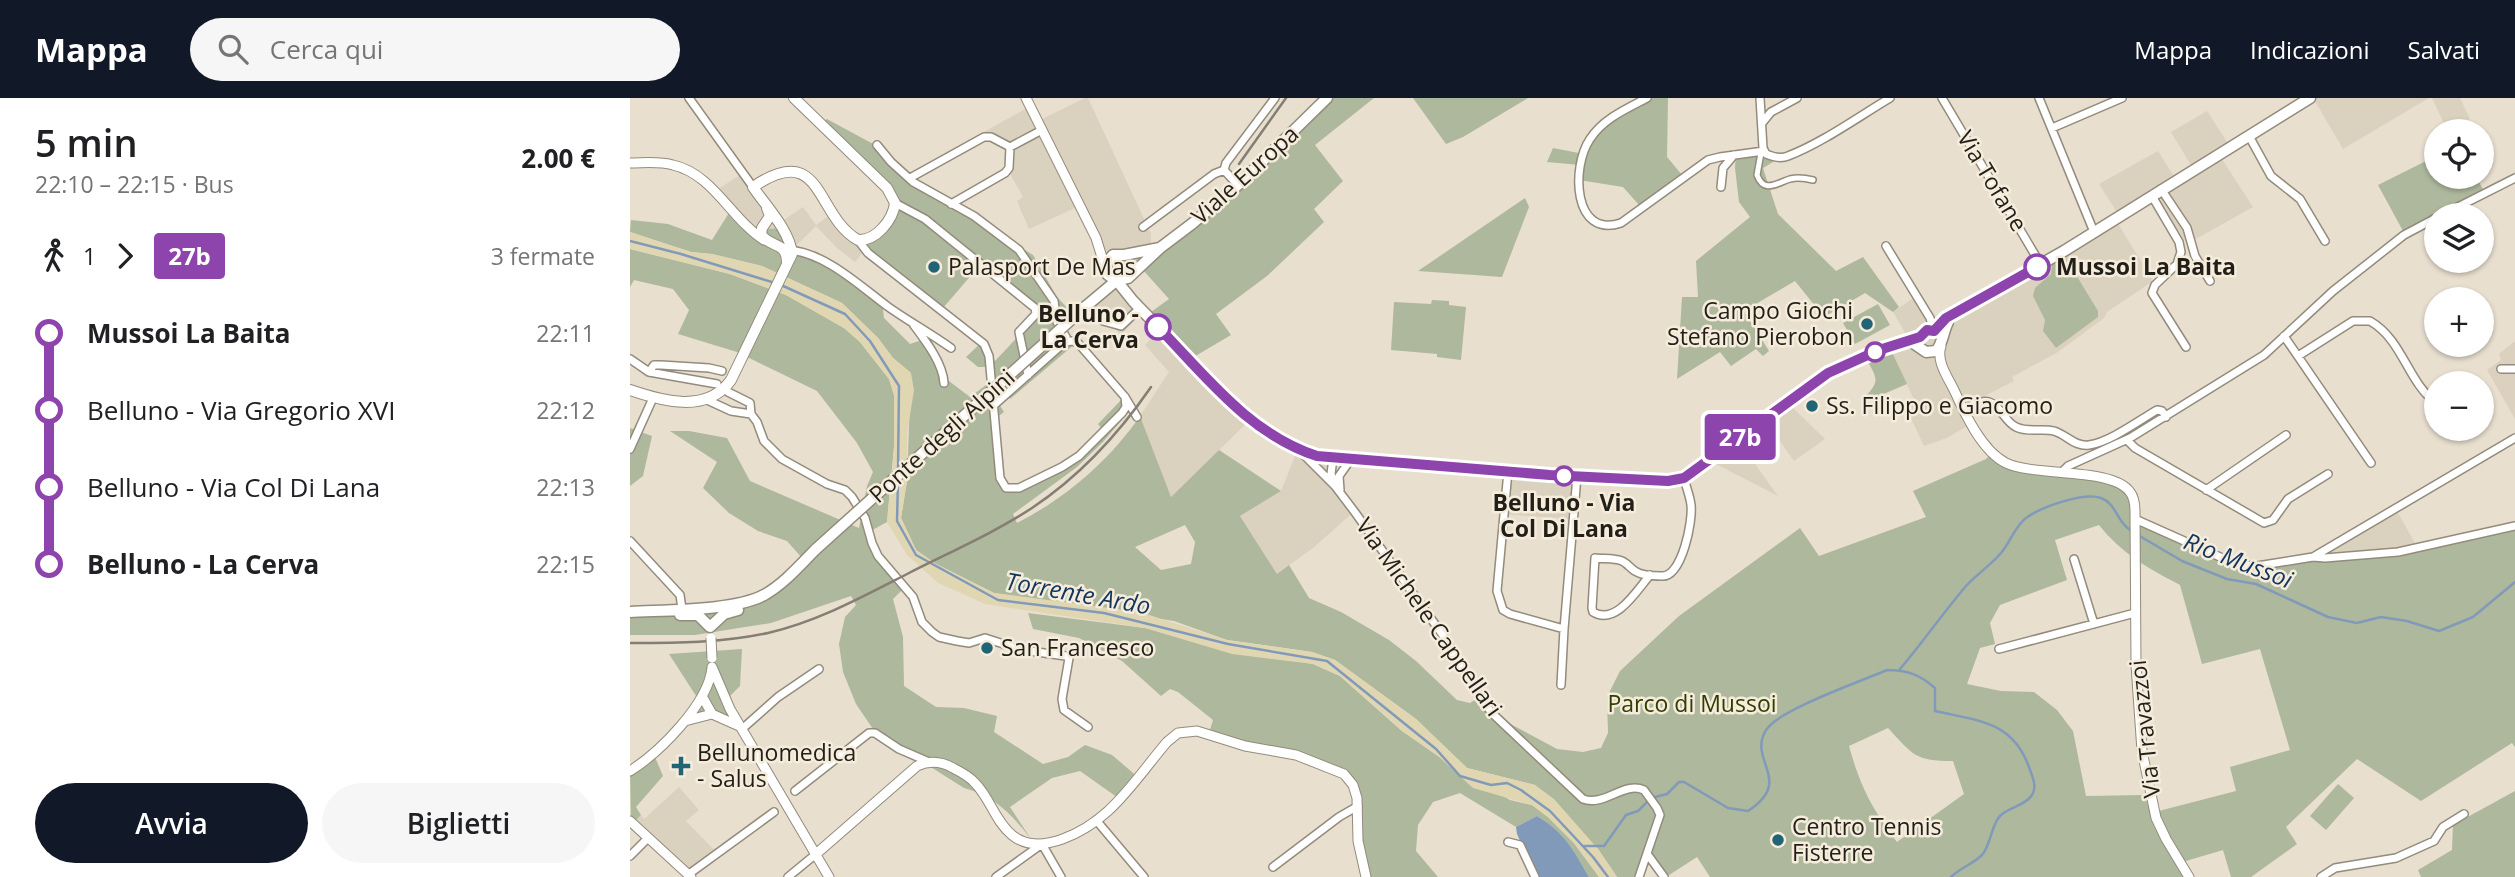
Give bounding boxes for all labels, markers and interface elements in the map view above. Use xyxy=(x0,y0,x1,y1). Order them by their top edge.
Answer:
search box xyxy=(190,18,680,81)
text: Mappa xyxy=(35,27,148,72)
icon: search xyxy=(214,30,252,68)
text: Cerca qui xyxy=(270,31,383,67)
text: Mappa xyxy=(2134,33,2212,66)
text: Indicazioni xyxy=(2250,33,2370,66)
text: Salvati xyxy=(2408,33,2480,66)
text: 5 min xyxy=(35,116,138,168)
street label: Viale Europa xyxy=(1184,118,1305,231)
map controls xyxy=(2424,119,2494,441)
button: locate xyxy=(2424,119,2494,189)
street label: Via Tofane xyxy=(1950,124,2035,237)
text: 2.00 € xyxy=(521,140,595,176)
text: 22:10 – 22:15 · Bus xyxy=(35,168,234,200)
button: layers xyxy=(2424,203,2494,273)
icon: walk xyxy=(35,237,73,275)
icon: forward xyxy=(106,237,144,275)
text: 27b xyxy=(168,239,211,272)
text: 1 xyxy=(83,240,96,272)
text: 3 fermate xyxy=(491,240,595,272)
place label: Palasport De Mas xyxy=(948,250,1136,282)
place label: Mussoi La Baita xyxy=(2056,250,2236,282)
marker: Mussoi La Baita xyxy=(2024,254,2050,280)
marker: Palasport De Mas xyxy=(926,259,942,275)
button: + xyxy=(2424,287,2494,357)
place label: Campo Giochi Stefano Pierobon xyxy=(1667,294,1853,352)
place label: Belluno - La Cerva xyxy=(1038,297,1139,355)
marker: Belluno - La Cerva xyxy=(1145,314,1171,340)
text: Mussoi La Baita xyxy=(87,315,290,351)
marker: Campo Giochi Stefano Pierobon xyxy=(1859,316,1875,332)
text: 22:11 xyxy=(536,317,595,349)
unlabelled marker xyxy=(1865,342,1885,362)
street label: Ponte degli Alpini xyxy=(861,361,1021,509)
button: − xyxy=(2424,371,2494,441)
place label: Ss. Filippo e Giacomo xyxy=(1826,389,2053,421)
text: Belluno - Via Gregorio XVI xyxy=(87,392,395,428)
text: 22:12 xyxy=(536,394,595,426)
marker: Ss. Filippo e Giacomo xyxy=(1804,398,1820,414)
line badge: 27b xyxy=(1700,414,1780,460)
text: 27b xyxy=(1719,420,1761,453)
marker: Belluno - Via Col Di Lana xyxy=(1554,466,1574,486)
text: Belluno - Via Col Di Lana xyxy=(87,469,380,505)
text: 22:13 xyxy=(536,471,595,503)
place label: Belluno - Via Col Di Lana xyxy=(1493,486,1635,544)
street label: Via Michele Cappellari xyxy=(1349,511,1510,722)
water label: Rio Mussoi xyxy=(2180,524,2298,596)
text: Belluno - La Cerva xyxy=(87,546,319,582)
text: 22:15 xyxy=(536,548,595,580)
water label: Torrente Ardo xyxy=(1003,564,1153,622)
place label: San Francesco xyxy=(1001,631,1154,663)
marker: San Francesco xyxy=(979,640,995,656)
street label: Via Travazzoi xyxy=(2121,659,2167,800)
park label: Parco di Mussoi xyxy=(1607,687,1777,719)
place label: Bellunomedica - Salus xyxy=(697,736,856,794)
marker: Bellunomedica - Salus xyxy=(671,756,691,776)
button: Avvia xyxy=(35,783,308,863)
button: Biglietti xyxy=(322,783,595,863)
place label: Centro Tennis Fisterre xyxy=(1792,810,1941,868)
marker: Centro Tennis Fisterre xyxy=(1770,832,1786,848)

